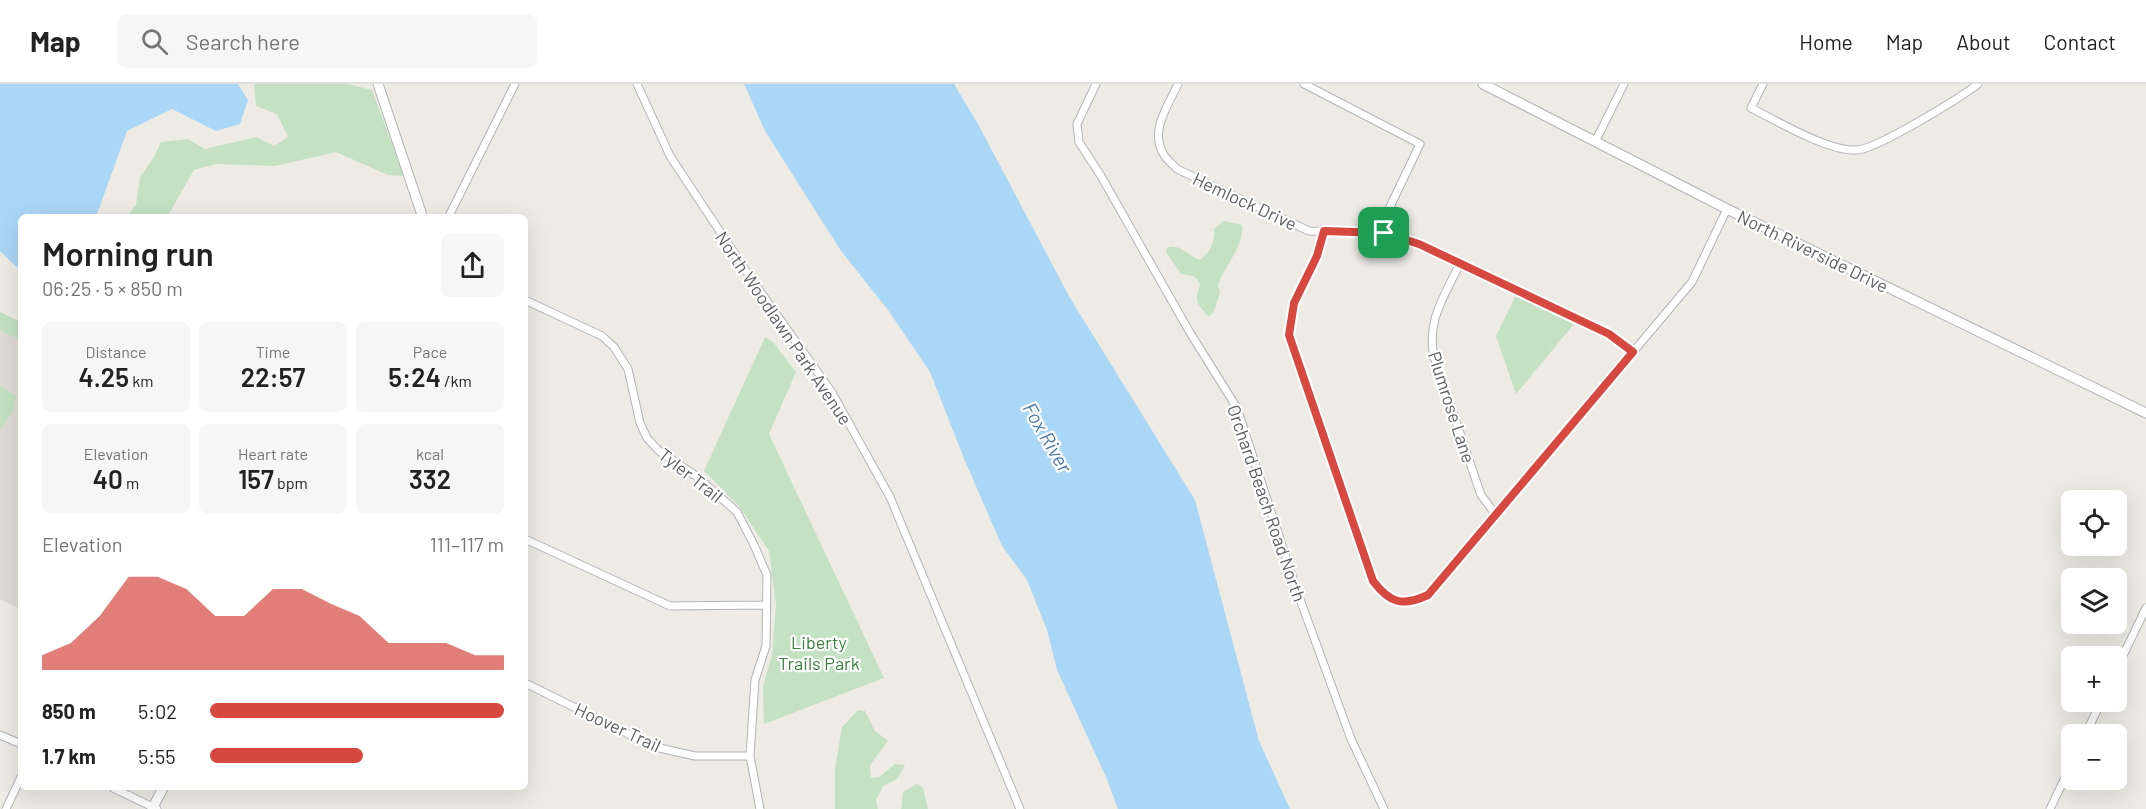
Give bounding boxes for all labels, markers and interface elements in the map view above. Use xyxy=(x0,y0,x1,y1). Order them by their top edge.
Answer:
search box xyxy=(117,14,537,68)
text: Map xyxy=(30,24,81,58)
icon: search xyxy=(138,25,171,58)
text: Search here xyxy=(186,28,300,54)
text: Home xyxy=(1799,29,1853,54)
text: Map xyxy=(1886,29,1923,54)
text: About xyxy=(1956,29,2011,54)
text: Contact xyxy=(2044,29,2116,54)
street label: Hemlock Drive xyxy=(1189,167,1301,235)
street label: North Riverside Drive xyxy=(1734,205,1892,297)
pin xyxy=(1358,207,1409,258)
icon: arrive xyxy=(1367,216,1400,249)
street label: North Woodlawn Park Avenue xyxy=(711,227,857,429)
text: Morning run xyxy=(42,233,214,273)
button: share xyxy=(441,234,504,297)
text: 06:25 · 5 × 850 m xyxy=(42,276,183,300)
text: Distance xyxy=(86,342,146,361)
text: Time xyxy=(256,342,290,361)
text: Pace xyxy=(413,342,447,361)
street label: Plumrose Lane xyxy=(1424,348,1480,466)
text: 4.25 xyxy=(79,361,129,392)
text: 22:57 xyxy=(241,361,305,392)
text: 5:24 xyxy=(388,361,441,392)
text: km xyxy=(129,371,153,390)
text: /km xyxy=(441,371,472,390)
water label: Fox River xyxy=(1018,398,1078,477)
street label: Orchard Beach Road North xyxy=(1223,402,1311,604)
street label: Tyler Trail xyxy=(654,443,728,507)
text: Elevation xyxy=(84,444,148,463)
text: Heart rate xyxy=(238,444,308,463)
text: kcal xyxy=(416,444,444,463)
text: 40 xyxy=(93,463,123,494)
text: 157 xyxy=(238,463,274,494)
text: 332 xyxy=(409,463,451,494)
text: m xyxy=(123,473,139,492)
text: bpm xyxy=(274,473,308,492)
map controls xyxy=(2061,490,2127,790)
button: locate xyxy=(2061,490,2127,556)
text: Elevation xyxy=(42,532,123,556)
text: 111–117 m xyxy=(430,532,504,556)
button: layers xyxy=(2061,568,2127,634)
park label: Liberty Trails Park xyxy=(778,631,860,674)
button: + xyxy=(2061,646,2127,712)
street label: Hoover Trail xyxy=(571,697,665,757)
text: 850 m xyxy=(42,699,96,723)
text: 5:02 xyxy=(138,699,177,723)
button: − xyxy=(2061,724,2127,790)
text: 1.7 km xyxy=(42,744,96,768)
text: 5:55 xyxy=(138,744,176,768)

